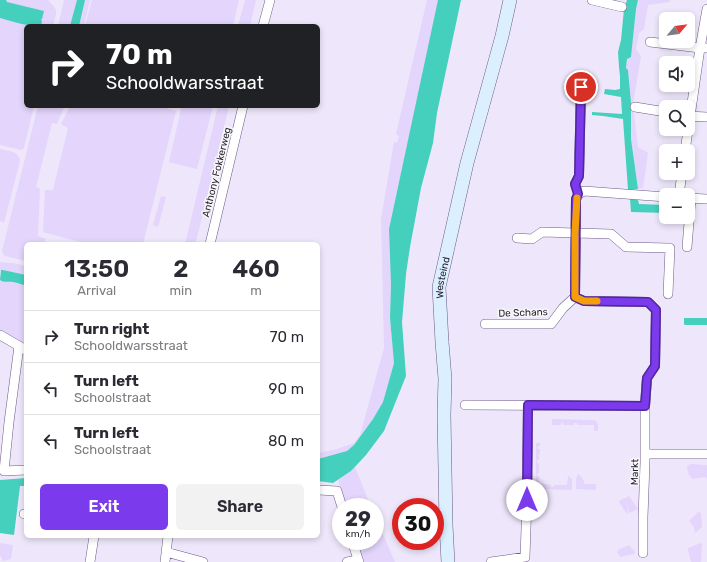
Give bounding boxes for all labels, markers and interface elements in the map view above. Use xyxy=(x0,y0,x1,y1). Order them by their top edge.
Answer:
north arrow xyxy=(659,12,695,48)
map controls xyxy=(659,12,695,224)
text: 70 m xyxy=(106,38,173,71)
icon: right xyxy=(40,40,92,92)
button: sound xyxy=(659,56,695,92)
pin xyxy=(564,70,598,104)
text: Schooldwarsstraat xyxy=(106,72,264,94)
icon: arrive xyxy=(570,76,592,98)
button: search xyxy=(659,100,695,136)
street label: Anthony Fokkerweg xyxy=(200,126,234,219)
button: + xyxy=(659,144,695,180)
button: − xyxy=(659,188,695,224)
text: 13:50 xyxy=(64,255,129,283)
text: 2 xyxy=(173,255,188,283)
text: 460 xyxy=(232,255,280,283)
street label: Westeind xyxy=(434,256,453,299)
text: Arrival xyxy=(77,283,116,298)
text: min xyxy=(169,283,192,298)
text: m xyxy=(250,283,262,298)
street label: De Schans xyxy=(498,306,548,320)
text: Turn right xyxy=(74,320,149,338)
icon: right xyxy=(40,326,62,348)
text: 70 m xyxy=(270,328,304,346)
text: Schooldwarsstraat xyxy=(74,338,188,353)
text: Turn left xyxy=(74,372,139,390)
icon: left xyxy=(40,378,62,400)
text: 90 m xyxy=(269,380,304,398)
text: Schoolstraat xyxy=(74,390,151,405)
text: Turn left xyxy=(74,424,139,442)
icon: left xyxy=(40,430,62,452)
text: 80 m xyxy=(268,432,304,450)
text: Schoolstraat xyxy=(74,442,151,457)
street label: Markt xyxy=(629,459,641,485)
position arrow xyxy=(506,479,548,521)
button: Exit xyxy=(40,484,168,530)
button: Share xyxy=(176,484,304,530)
speed limit sign: 30 xyxy=(392,498,444,550)
text: 29 xyxy=(345,507,371,531)
text: km/h xyxy=(346,528,370,540)

